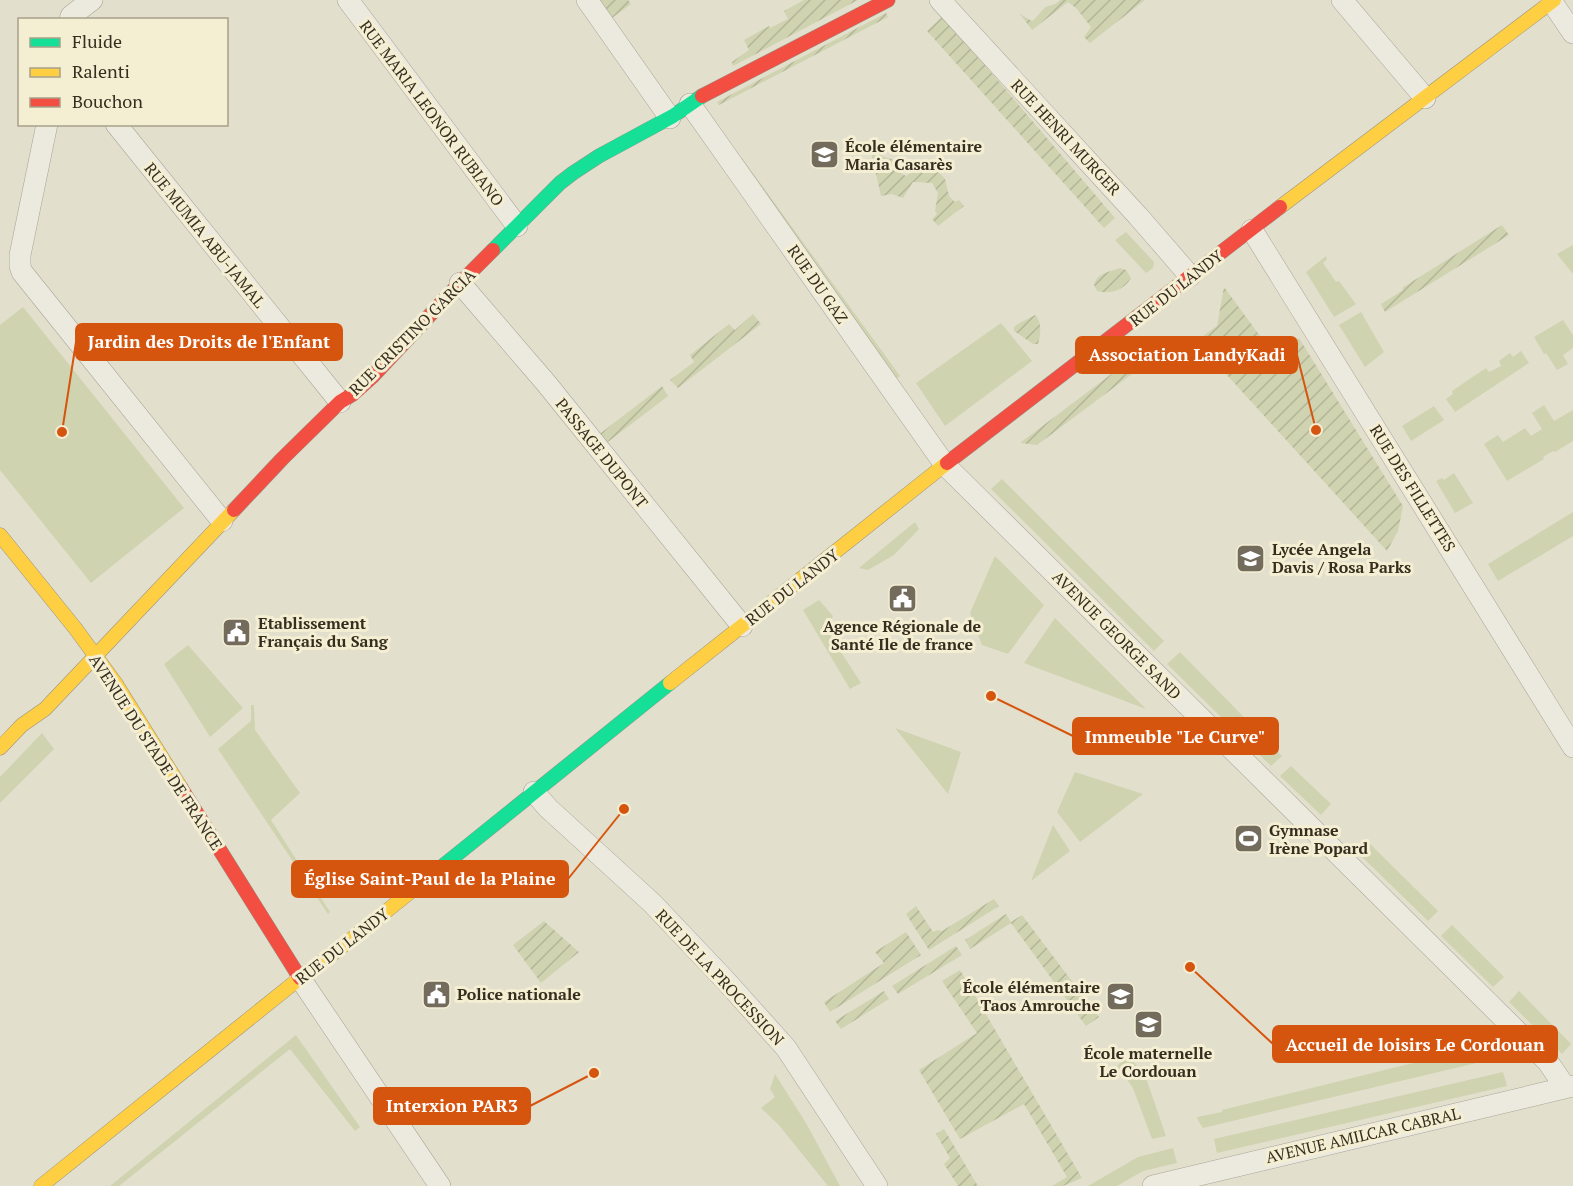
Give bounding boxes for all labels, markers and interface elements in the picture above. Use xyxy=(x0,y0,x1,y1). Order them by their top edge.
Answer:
street label: RUE MARIA LEONOR RUBIANO xyxy=(355,15,509,211)
legend xyxy=(18,18,228,126)
text: Fluide xyxy=(72,29,122,53)
text: Ralenti xyxy=(72,59,130,83)
street label: RUE HENRI MURGER xyxy=(1006,74,1126,200)
text: Bouchon xyxy=(72,89,143,113)
place label: École élémentaire Maria Casarès xyxy=(845,135,983,175)
school or university icon: École élémentaire Maria Casarès xyxy=(808,139,840,171)
street label: RUE MUMIA ABU-JAMAL xyxy=(140,158,271,312)
street label: RUE DU GAZ xyxy=(783,240,853,328)
street label: RUE DU LANDY xyxy=(1125,244,1228,331)
street label: RUE CRISTINO GARCIA xyxy=(344,264,480,400)
callout: Jardin des Droits de l'Enfant xyxy=(76,324,342,360)
text: Jardin des Droits de l'Enfant xyxy=(88,329,330,353)
callout: Association LandyKadi xyxy=(1076,337,1297,373)
text: Association LandyKadi xyxy=(1088,342,1286,366)
street label: PASSAGE DUPONT xyxy=(551,393,653,513)
street label: RUE DES FILLETTES xyxy=(1365,420,1461,556)
place label: Lycée Angela Davis / Rosa Parks xyxy=(1272,538,1411,578)
school or university icon: Lycée Angela Davis / Rosa Parks xyxy=(1235,542,1267,574)
street label: RUE DU LANDY xyxy=(741,543,844,630)
street label: AVENUE GEORGE SAND xyxy=(1048,566,1186,704)
public building icon: Agence Régionale de Santé Ile de france xyxy=(886,582,918,614)
place label: Etablissement Français du Sang xyxy=(258,612,389,652)
place label: Agence Régionale de Santé Ile de france xyxy=(823,615,982,655)
public building icon: Etablissement Français du Sang xyxy=(221,616,253,648)
street label: AVENUE DU STADE DE FRANCE xyxy=(84,650,228,854)
callout: Immeuble "Le Curve" xyxy=(1073,718,1278,754)
text: Immeuble "Le Curve" xyxy=(1085,724,1265,748)
place label: Gymnase Irène Popard xyxy=(1269,819,1368,859)
sports icon: Gymnase Irène Popard xyxy=(1232,823,1264,855)
callout: Église Saint-Paul de la Plaine xyxy=(292,861,568,897)
text: Église Saint-Paul de la Plaine xyxy=(304,866,556,890)
street label: RUE DU LANDY xyxy=(291,902,394,989)
street label: RUE DE LA PROCESSION xyxy=(651,904,789,1050)
place label: École élémentaire Taos Amrouche xyxy=(963,976,1100,1016)
public building icon: Police nationale xyxy=(420,978,452,1010)
school or university icon: École élémentaire Taos Amrouche xyxy=(1105,980,1137,1012)
place label: Police nationale xyxy=(457,983,581,1005)
school or university icon: École maternelle Le Cordouan xyxy=(1132,1009,1164,1041)
callout: Accueil de loisirs Le Cordouan xyxy=(1273,1026,1557,1062)
text: Accueil de loisirs Le Cordouan xyxy=(1285,1032,1545,1056)
place label: École maternelle Le Cordouan xyxy=(1084,1042,1213,1082)
callout: Interxion PAR3 xyxy=(374,1088,530,1124)
text: Interxion PAR3 xyxy=(386,1093,518,1117)
street label: AVENUE AMILCAR CABRAL xyxy=(1263,1102,1463,1168)

